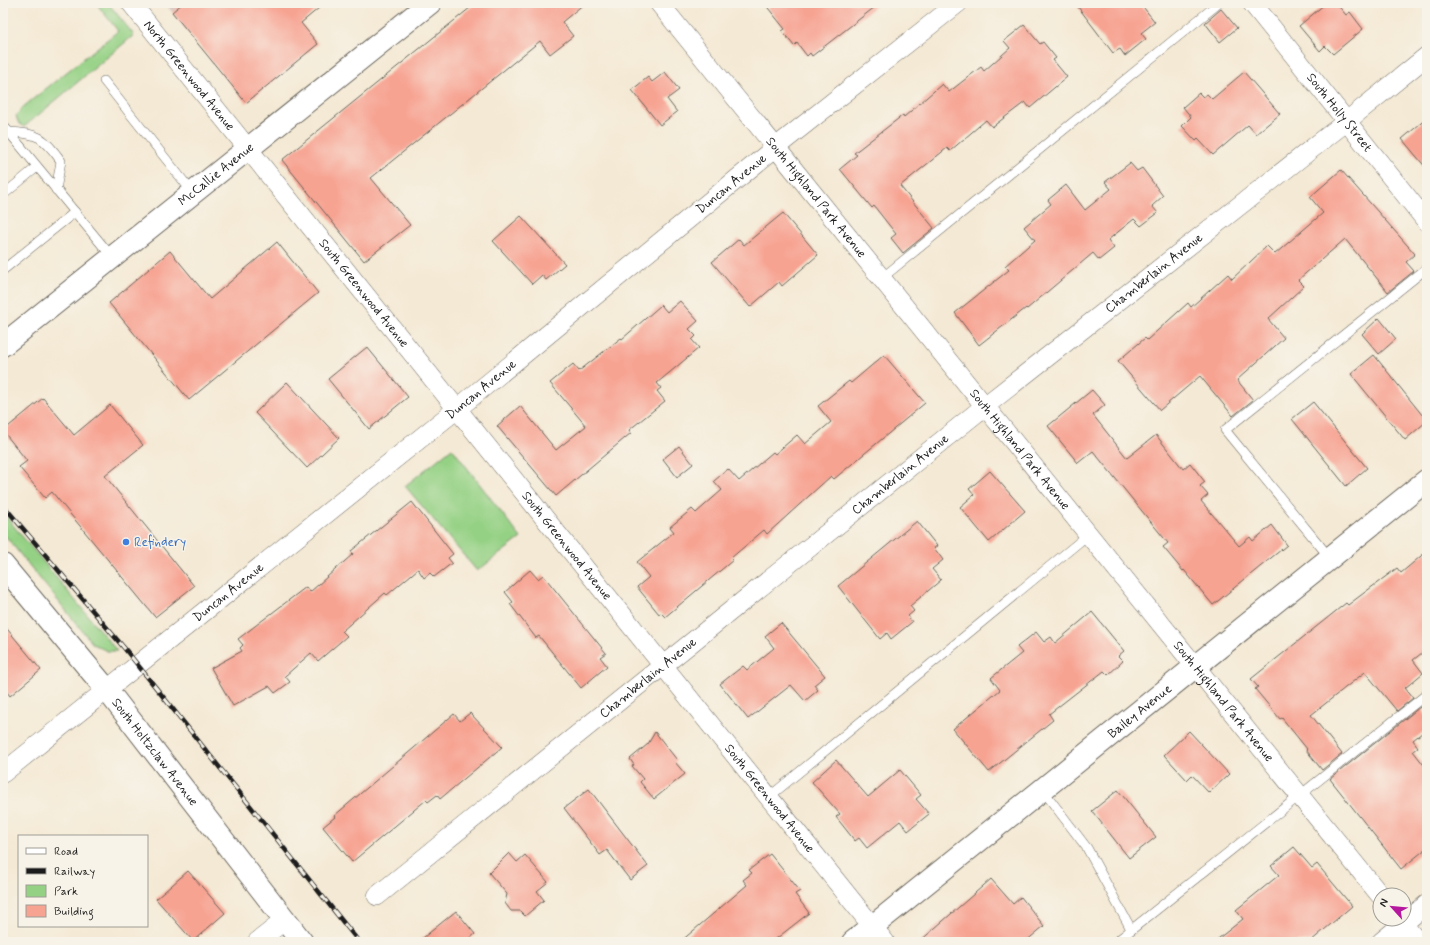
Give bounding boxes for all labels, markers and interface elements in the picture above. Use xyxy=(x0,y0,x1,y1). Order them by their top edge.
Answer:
street label: North Greenwood Avenue xyxy=(140,17,239,134)
street label: South Holly Street xyxy=(1303,69,1376,155)
street label: South Highland Park Avenue xyxy=(762,133,870,262)
street label: McCallie Avenue xyxy=(175,139,258,210)
street label: Duncan Avenue xyxy=(693,150,770,218)
street label: Chamberlain Avenue xyxy=(1102,229,1206,317)
street label: South Greenwood Avenue xyxy=(315,235,413,351)
street label: Duncan Avenue xyxy=(442,355,520,423)
street label: South Highland Park Avenue xyxy=(966,385,1074,514)
street label: Chamberlain Avenue xyxy=(848,430,952,519)
street label: South Greenwood Avenue xyxy=(518,488,616,604)
place label: Refindery xyxy=(134,534,186,551)
marker: Refindery xyxy=(121,537,131,547)
street label: Duncan Avenue xyxy=(190,559,267,626)
street label: Chamberlain Avenue xyxy=(596,633,700,722)
street label: South Highland Park Avenue xyxy=(1169,637,1278,766)
street label: Bailey Avenue xyxy=(1104,680,1175,742)
street label: South Holtzclaw Avenue xyxy=(108,695,202,810)
street label: South Greenwood Avenue xyxy=(721,740,819,856)
legend xyxy=(18,835,148,927)
text: Road xyxy=(54,844,78,860)
text: Railway xyxy=(54,864,96,880)
text: Park xyxy=(54,884,78,900)
north arrow xyxy=(1372,887,1412,927)
text: N xyxy=(1376,896,1392,909)
text: Building xyxy=(54,904,94,921)

